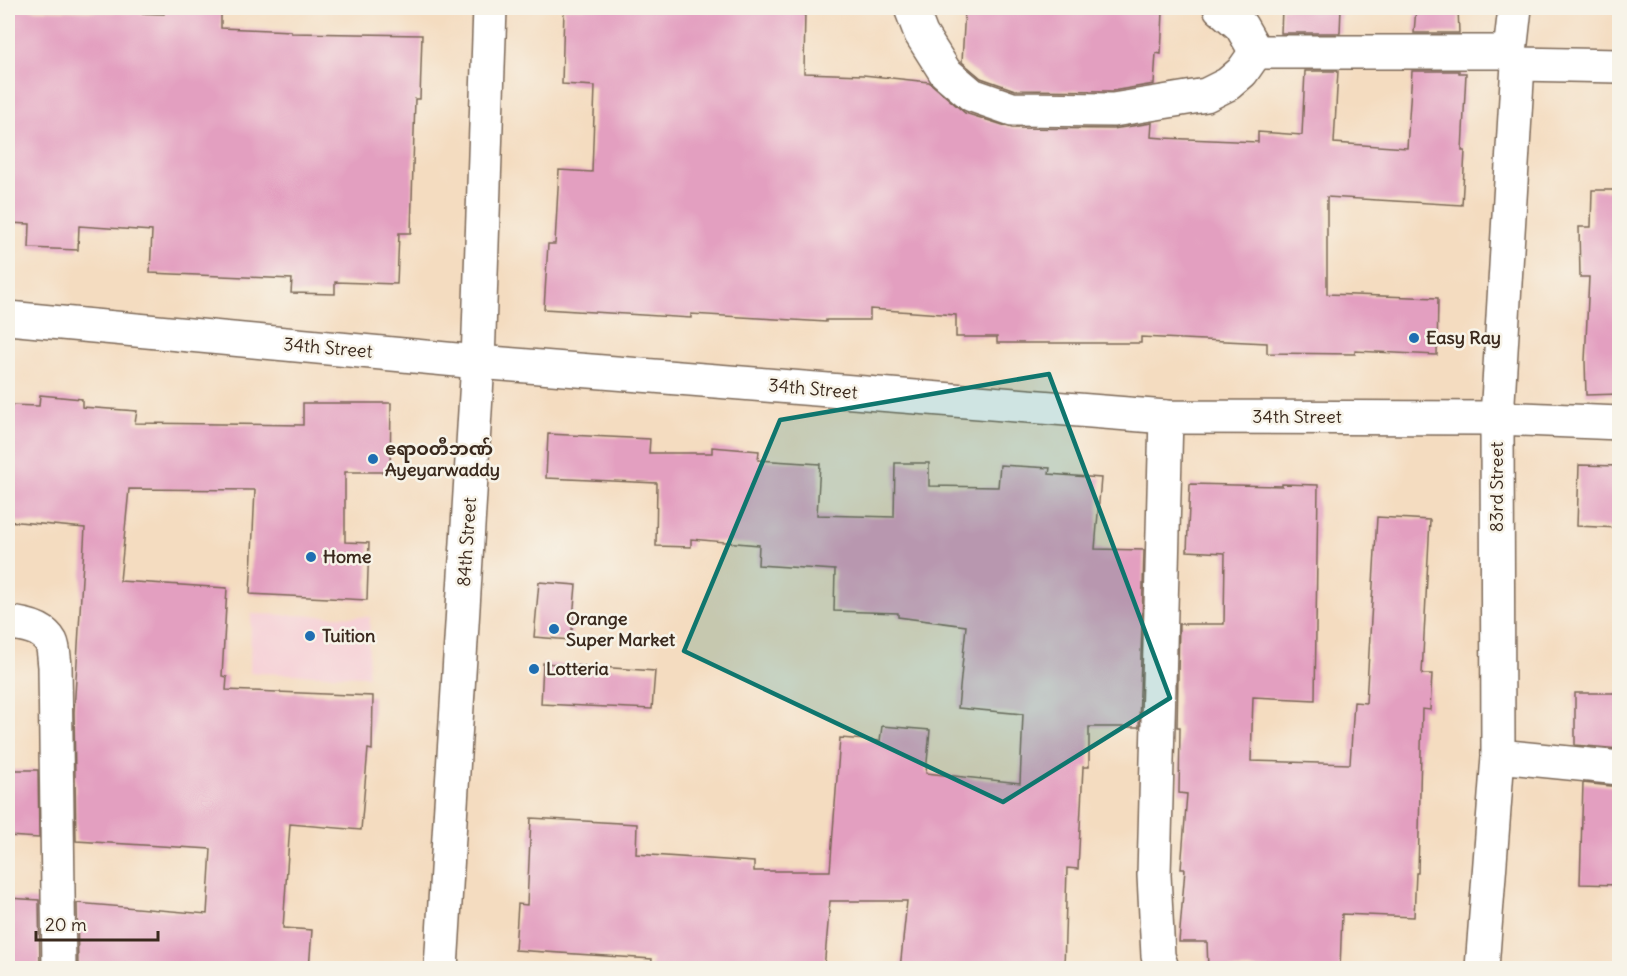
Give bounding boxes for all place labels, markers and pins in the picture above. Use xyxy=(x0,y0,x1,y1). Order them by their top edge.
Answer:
place label: Easy Ray xyxy=(1426,326,1501,349)
marker: Easy Ray xyxy=(1407,331,1421,345)
place label: ဧရာဝတီဘဏ် Ayeyarwaddy xyxy=(385,437,500,481)
marker: ဧရာဝတီဘဏ် Ayeyarwaddy xyxy=(366,452,380,466)
place label: Home xyxy=(323,545,372,568)
marker: Home xyxy=(304,550,318,564)
place label: Orange Super Market xyxy=(566,607,676,651)
marker: Orange Super Market xyxy=(547,622,561,636)
place label: Tuition xyxy=(322,624,376,647)
marker: Tuition xyxy=(303,629,317,643)
place label: Lotteria xyxy=(546,657,609,680)
marker: Lotteria xyxy=(527,662,541,676)

